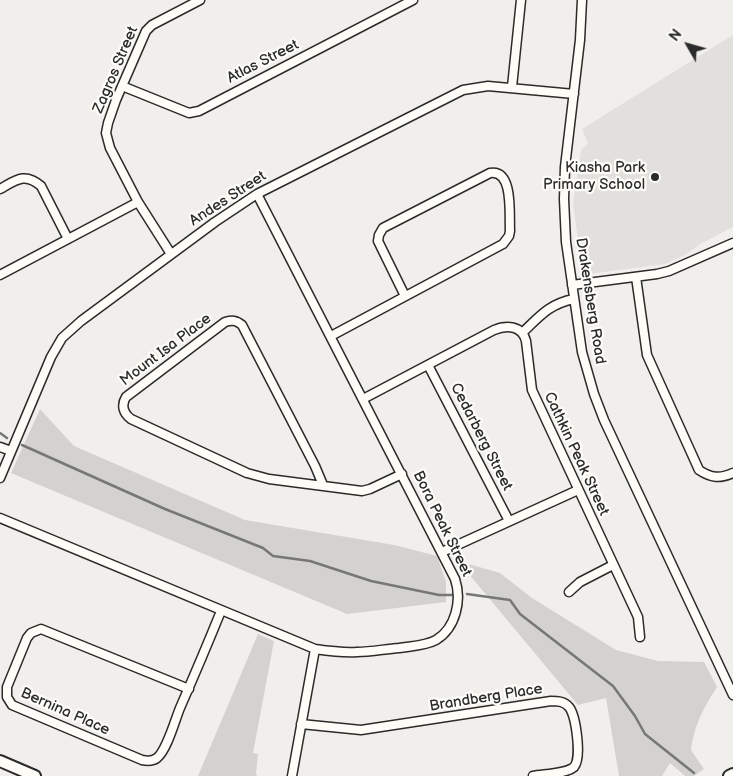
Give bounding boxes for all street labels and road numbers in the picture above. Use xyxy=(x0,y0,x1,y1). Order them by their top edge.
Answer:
street label: Zagros Street xyxy=(90,24,142,116)
street label: Atlas Street xyxy=(224,36,302,88)
street label: Andes Street xyxy=(186,168,270,230)
street label: Drakensberg Road xyxy=(571,236,609,366)
street label: Mount Isa Place xyxy=(117,310,215,390)
street label: Cedarberg Street xyxy=(446,380,516,494)
street label: Cathkin Peak Street xyxy=(539,389,613,519)
street label: Bora Peak Street xyxy=(409,468,475,580)
street label: Brandberg Place xyxy=(428,680,544,716)
street label: Bernina Place xyxy=(18,684,112,740)

